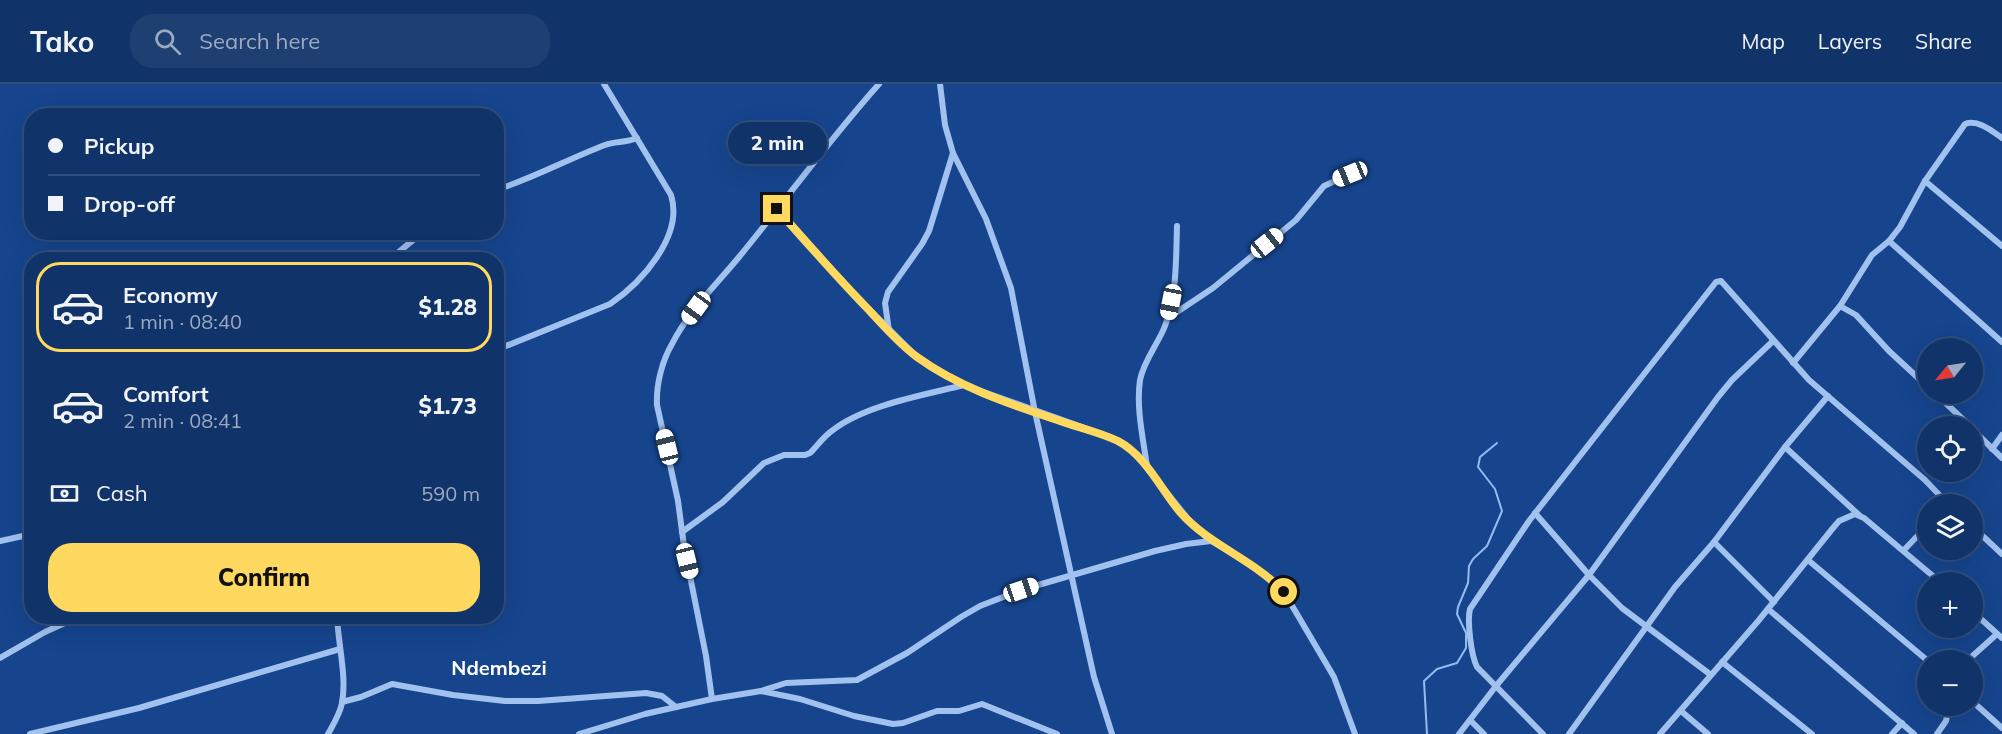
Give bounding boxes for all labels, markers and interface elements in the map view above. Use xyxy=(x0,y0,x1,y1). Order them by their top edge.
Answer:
search box xyxy=(130,14,550,68)
text: Tako xyxy=(30,24,94,59)
icon: search xyxy=(151,25,184,58)
text: Search here xyxy=(199,27,320,55)
text: Map xyxy=(1742,28,1785,54)
text: Layers xyxy=(1818,28,1882,54)
text: Share xyxy=(1915,28,1972,54)
callout: 2 min xyxy=(728,122,826,164)
text: 2 min xyxy=(751,130,804,155)
text: Pickup xyxy=(84,132,154,160)
car xyxy=(1330,159,1370,189)
text: Drop-off xyxy=(84,190,175,218)
route end xyxy=(763,195,790,222)
car xyxy=(1247,225,1287,261)
icon: car xyxy=(51,280,105,334)
text: Economy xyxy=(123,281,218,309)
car xyxy=(1159,283,1183,321)
car xyxy=(678,288,714,328)
text: $1.28 xyxy=(418,293,477,321)
text: 1 min · 08:40 xyxy=(123,309,242,334)
north arrow xyxy=(1917,338,1983,404)
map controls xyxy=(1917,338,1983,716)
icon: car xyxy=(51,379,105,433)
text: Comfort xyxy=(123,380,209,408)
text: $1.73 xyxy=(418,392,477,420)
text: 2 min · 08:41 xyxy=(123,408,242,433)
button: locate xyxy=(1917,416,1983,482)
car xyxy=(654,427,680,467)
icon: cash xyxy=(48,477,81,510)
text: Cash xyxy=(96,479,148,507)
text: 590 m xyxy=(421,481,480,506)
button: layers xyxy=(1917,494,1983,560)
car xyxy=(674,541,700,581)
button: Confirm xyxy=(48,543,480,612)
button: + xyxy=(1917,572,1983,638)
car xyxy=(1001,576,1041,604)
route start xyxy=(1270,578,1297,605)
button: − xyxy=(1917,650,1983,716)
district label: Ndembezi xyxy=(451,655,547,680)

